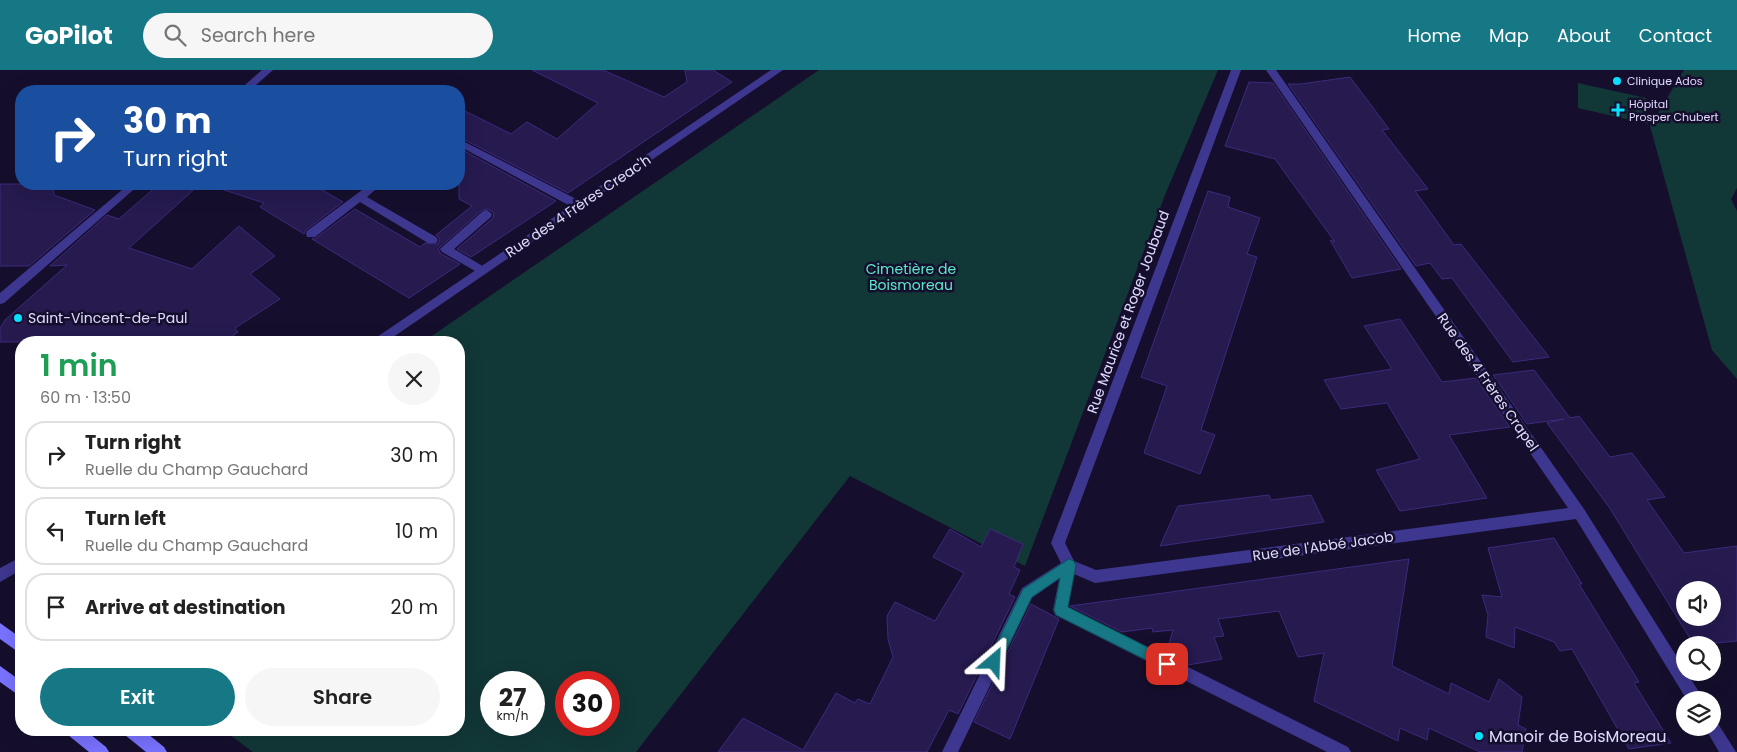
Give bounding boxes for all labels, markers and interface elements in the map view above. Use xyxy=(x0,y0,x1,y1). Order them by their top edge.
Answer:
search box xyxy=(143,13,493,58)
text: GoPilot xyxy=(25,19,113,52)
icon: search xyxy=(161,21,189,49)
text: Search here xyxy=(201,22,315,49)
text: Home xyxy=(1407,23,1461,48)
text: Map xyxy=(1489,23,1529,48)
text: About xyxy=(1557,23,1611,48)
text: Contact xyxy=(1639,23,1712,48)
place label: Clinique Ados xyxy=(1627,73,1703,89)
marker: Clinique Ados xyxy=(1611,75,1623,87)
text: 30 m xyxy=(123,96,211,145)
place label: Hôpital Prosper Chubert xyxy=(1629,96,1718,125)
marker: Hôpital Prosper Chubert xyxy=(1611,103,1625,117)
icon: right xyxy=(40,105,105,170)
text: Turn right xyxy=(123,143,228,174)
street label: Rue des 4 Frères Creac'h xyxy=(501,150,655,262)
street label: Rue Maurice et Roger Joubaud xyxy=(1082,208,1174,416)
park label: Cimetière de Boismoreau xyxy=(866,259,956,295)
place label: Saint-Vincent-de-Paul xyxy=(28,308,188,328)
street label: Rue des 4 Frères Crapel xyxy=(1433,309,1543,455)
marker: Saint-Vincent-de-Paul xyxy=(12,312,24,324)
text: 1 min xyxy=(40,344,118,387)
button: close xyxy=(388,353,440,405)
text: 60 m · 13:50 xyxy=(40,386,131,409)
text: Turn right xyxy=(85,429,181,456)
icon: right xyxy=(42,441,70,469)
text: 30 m xyxy=(390,442,438,469)
text: Ruelle du Champ Gauchard xyxy=(85,458,308,481)
text: Turn left xyxy=(85,505,166,532)
icon: left xyxy=(42,517,70,545)
text: 10 m xyxy=(395,518,438,545)
street label: Rue de l'Abbé Jacob xyxy=(1251,526,1395,566)
text: Ruelle du Champ Gauchard xyxy=(85,534,308,557)
map controls xyxy=(1676,581,1721,736)
button: sound xyxy=(1676,581,1721,626)
icon: arrive xyxy=(42,593,70,621)
text: Arrive at destination xyxy=(85,594,286,621)
text: 20 m xyxy=(390,594,438,621)
position arrow xyxy=(967,635,1019,687)
button: search xyxy=(1676,636,1721,681)
pin xyxy=(1146,643,1188,685)
icon: arrive xyxy=(1153,650,1181,678)
button: Exit xyxy=(40,668,235,726)
button: Share xyxy=(245,668,440,726)
speed limit sign: 30 xyxy=(555,671,620,736)
text: 27 xyxy=(499,680,526,715)
button: layers xyxy=(1676,691,1721,736)
text: km/h xyxy=(497,707,528,724)
place label: Manoir de BoisMoreau xyxy=(1489,725,1667,748)
marker: Manoir de BoisMoreau xyxy=(1473,730,1485,742)

